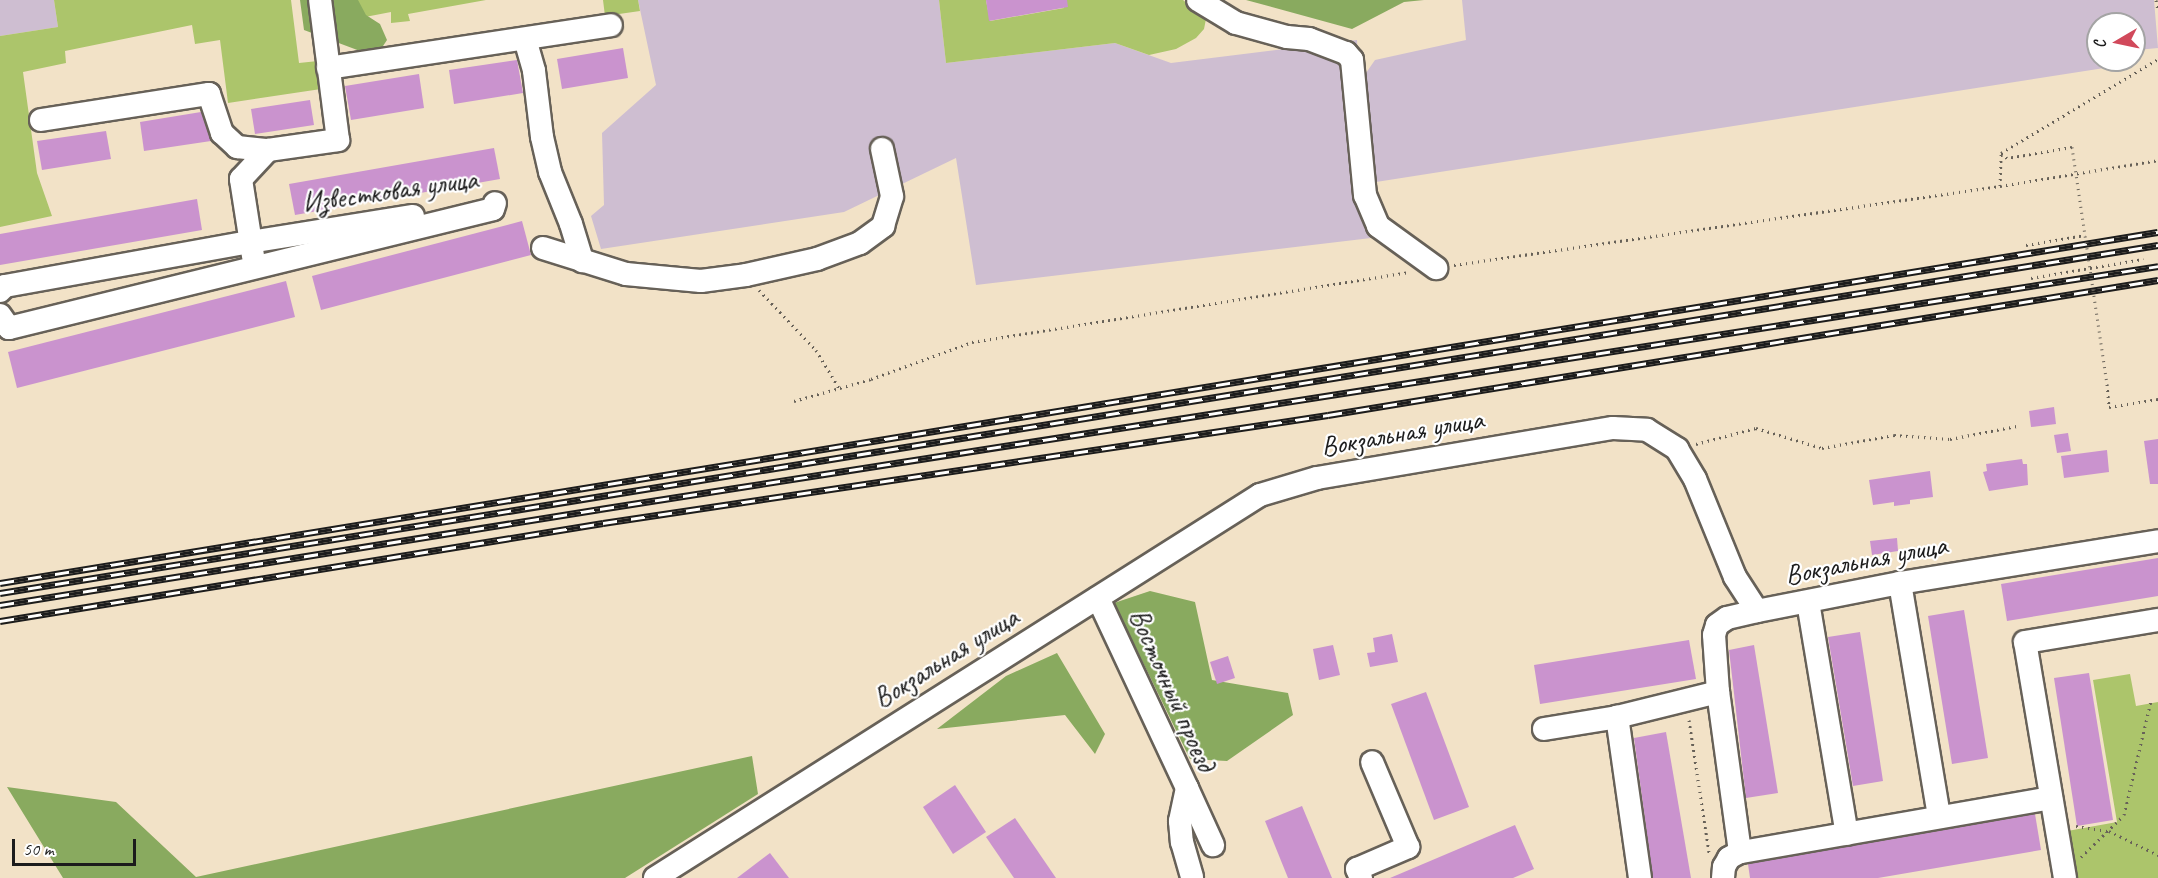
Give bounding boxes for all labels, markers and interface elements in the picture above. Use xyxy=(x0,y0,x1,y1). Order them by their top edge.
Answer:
north arrow xyxy=(2086,12,2146,72)
text: С xyxy=(2090,39,2111,50)
street label: Известковая улица xyxy=(300,162,480,220)
street label: Вокзальная улица xyxy=(1317,402,1487,464)
street label: Вокзальная улица xyxy=(1781,528,1951,592)
street label: Вокзальная улица xyxy=(867,600,1025,716)
street label: Восточный проезд xyxy=(1121,604,1223,776)
scale bar xyxy=(15,827,140,865)
text: 50 m xyxy=(23,838,54,860)

